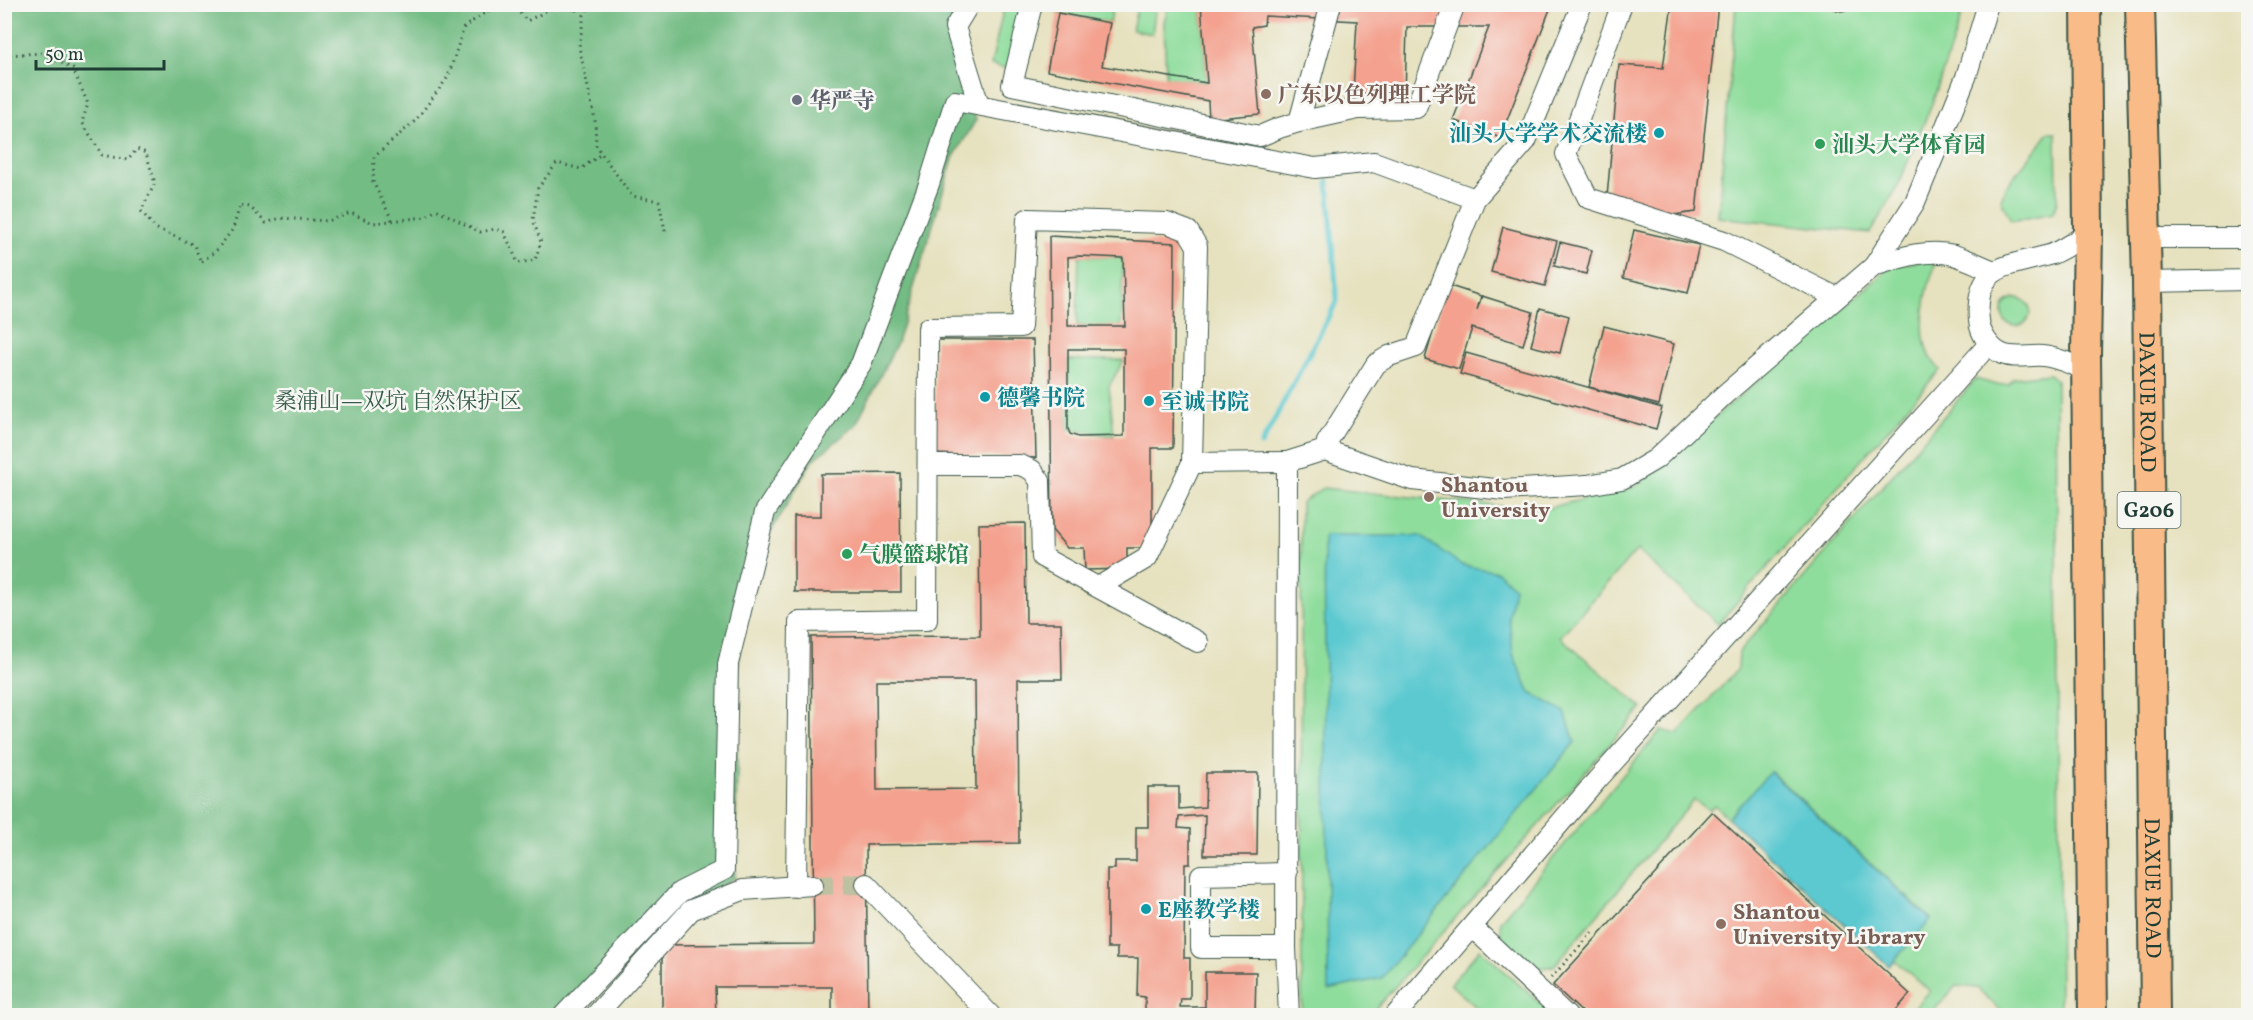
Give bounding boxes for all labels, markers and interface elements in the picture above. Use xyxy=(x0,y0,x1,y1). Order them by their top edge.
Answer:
scale bar xyxy=(36,33,164,71)
text: 50 m xyxy=(45,43,84,68)
place label: 广东以色列理工学院 xyxy=(1278,81,1476,112)
place label: 华严寺 xyxy=(809,87,875,118)
marker: 广东以色列理工学院 xyxy=(1259,87,1273,101)
marker: 华严寺 xyxy=(790,93,804,107)
place label: 汕头大学学术交流楼 xyxy=(1449,120,1647,151)
marker: 汕头大学学术交流楼 xyxy=(1652,126,1666,140)
place label: 汕头大学体育园 xyxy=(1832,131,1986,162)
marker: 汕头大学体育园 xyxy=(1813,137,1827,151)
street label: DAXUE ROAD xyxy=(2130,331,2162,472)
place label: 德馨书院 xyxy=(997,384,1085,415)
park label: 桑浦山—双坑 自然保护区 xyxy=(275,387,521,418)
place label: 至诚书院 xyxy=(1161,388,1249,419)
marker: 德馨书院 xyxy=(978,390,992,404)
marker: 至诚书院 xyxy=(1142,394,1156,408)
place label: Shantou University xyxy=(1441,471,1551,527)
marker: Shantou University xyxy=(1422,490,1436,504)
road number: G206 xyxy=(2118,492,2180,528)
place label: 气膜篮球馆 xyxy=(859,541,969,572)
marker: 气膜篮球馆 xyxy=(840,547,854,561)
street label: DAXUE ROAD xyxy=(2135,817,2167,958)
place label: E座教学楼 xyxy=(1158,896,1260,927)
place label: Shantou University Library xyxy=(1733,898,1926,954)
marker: E座教学楼 xyxy=(1139,902,1153,916)
marker: Shantou University Library xyxy=(1714,917,1728,931)

